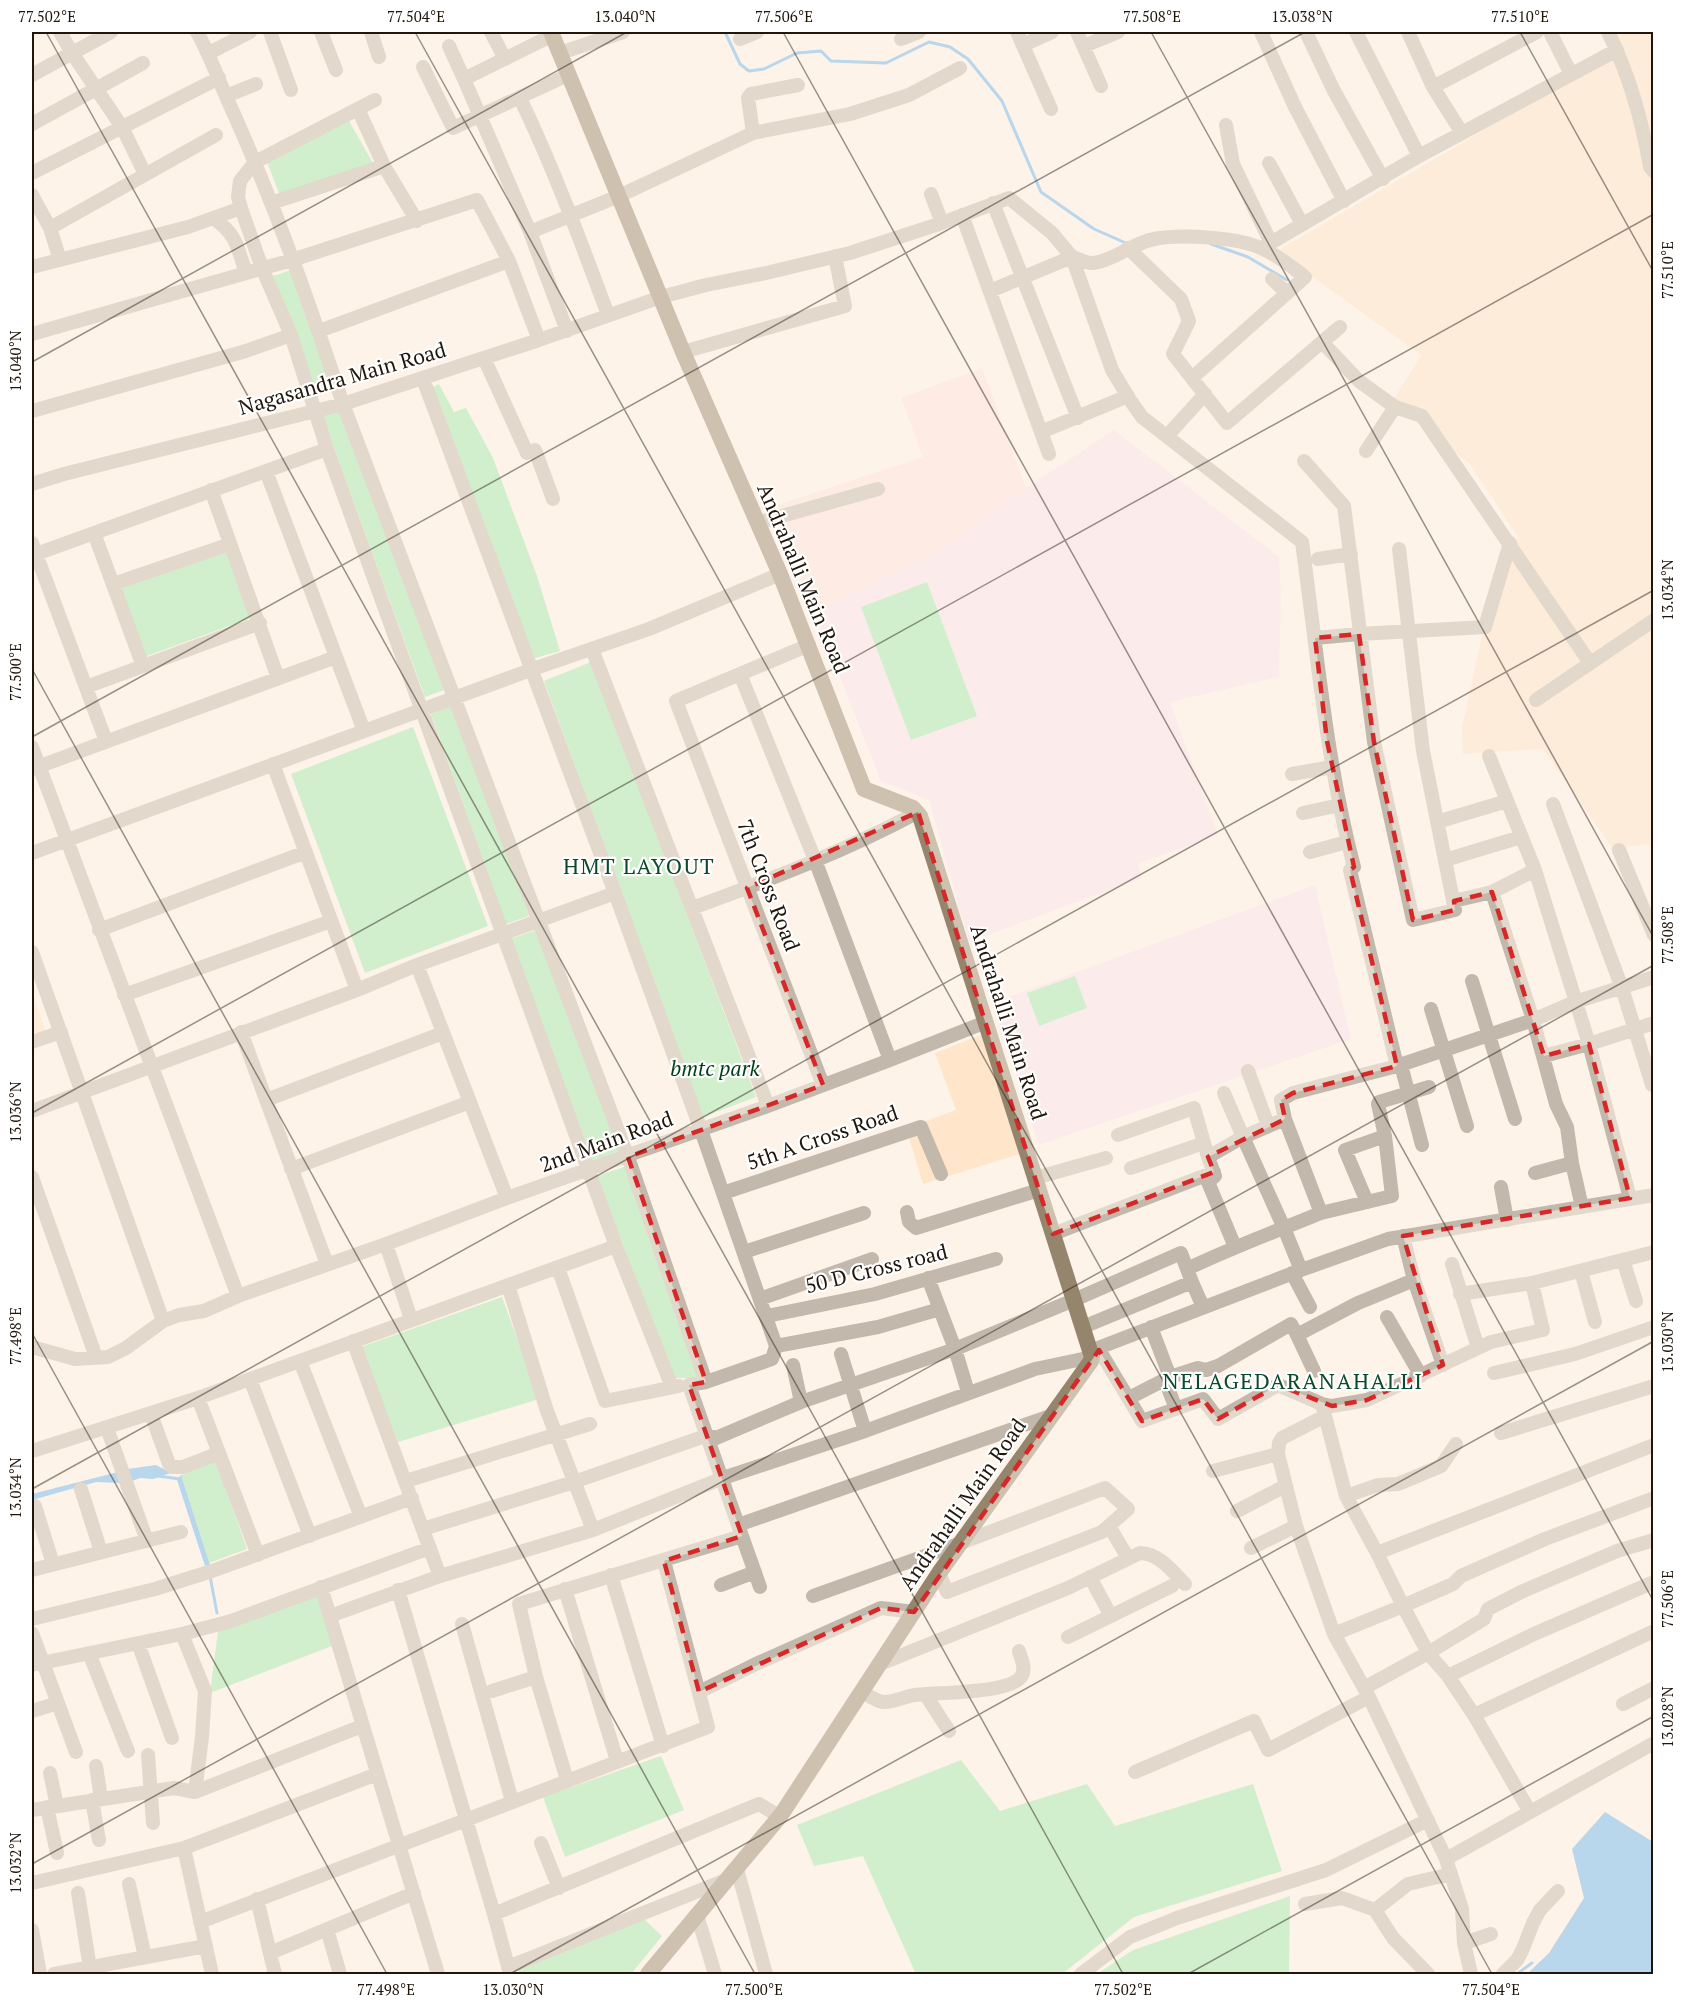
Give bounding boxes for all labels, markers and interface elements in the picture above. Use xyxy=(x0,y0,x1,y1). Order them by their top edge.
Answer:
text: 77.502°E xyxy=(18,6,76,26)
text: 77.504°E xyxy=(387,6,445,26)
text: 13.040°N xyxy=(594,6,656,26)
text: 77.506°E xyxy=(755,6,813,26)
text: 77.508°E xyxy=(1123,6,1181,26)
text: 13.038°N xyxy=(1271,6,1333,26)
text: 77.510°E xyxy=(1491,6,1549,26)
text: 77.510°E xyxy=(1657,241,1677,299)
text: 13.040°N xyxy=(5,330,25,392)
street label: Nagasandra Main Road xyxy=(235,335,449,421)
street label: Andrahalli Main Road xyxy=(751,479,857,678)
text: 13.034°N xyxy=(1657,559,1677,621)
text: 77.500°E xyxy=(5,643,25,701)
street label: 7th Cross Road xyxy=(731,815,807,955)
district label: HMT LAYOUT xyxy=(563,851,715,880)
text: 77.508°E xyxy=(1657,906,1677,964)
street label: Andrahalli Main Road xyxy=(964,921,1054,1124)
park label: bmtc park xyxy=(670,1054,761,1082)
text: 13.036°N xyxy=(5,1081,25,1143)
street label: 5th A Cross Road xyxy=(743,1098,902,1176)
street label: 2nd Main Road xyxy=(535,1104,677,1178)
street label: 50 D Cross road xyxy=(802,1237,950,1299)
text: 77.498°E xyxy=(5,1307,25,1365)
text: 13.030°N xyxy=(1657,1311,1677,1373)
district label: NELAGEDARANAHALLI xyxy=(1163,1366,1423,1395)
street label: Andrahalli Main Road xyxy=(892,1412,1032,1595)
text: 13.034°N xyxy=(5,1457,25,1519)
text: 77.506°E xyxy=(1657,1570,1677,1628)
text: 13.028°N xyxy=(1657,1686,1677,1748)
text: 13.032°N xyxy=(5,1832,25,1894)
text: 77.498°E xyxy=(357,1979,415,1999)
text: 13.030°N xyxy=(482,1979,544,1999)
text: 77.500°E xyxy=(725,1979,783,1999)
text: 77.502°E xyxy=(1094,1979,1152,1999)
text: 77.504°E xyxy=(1462,1979,1520,1999)

